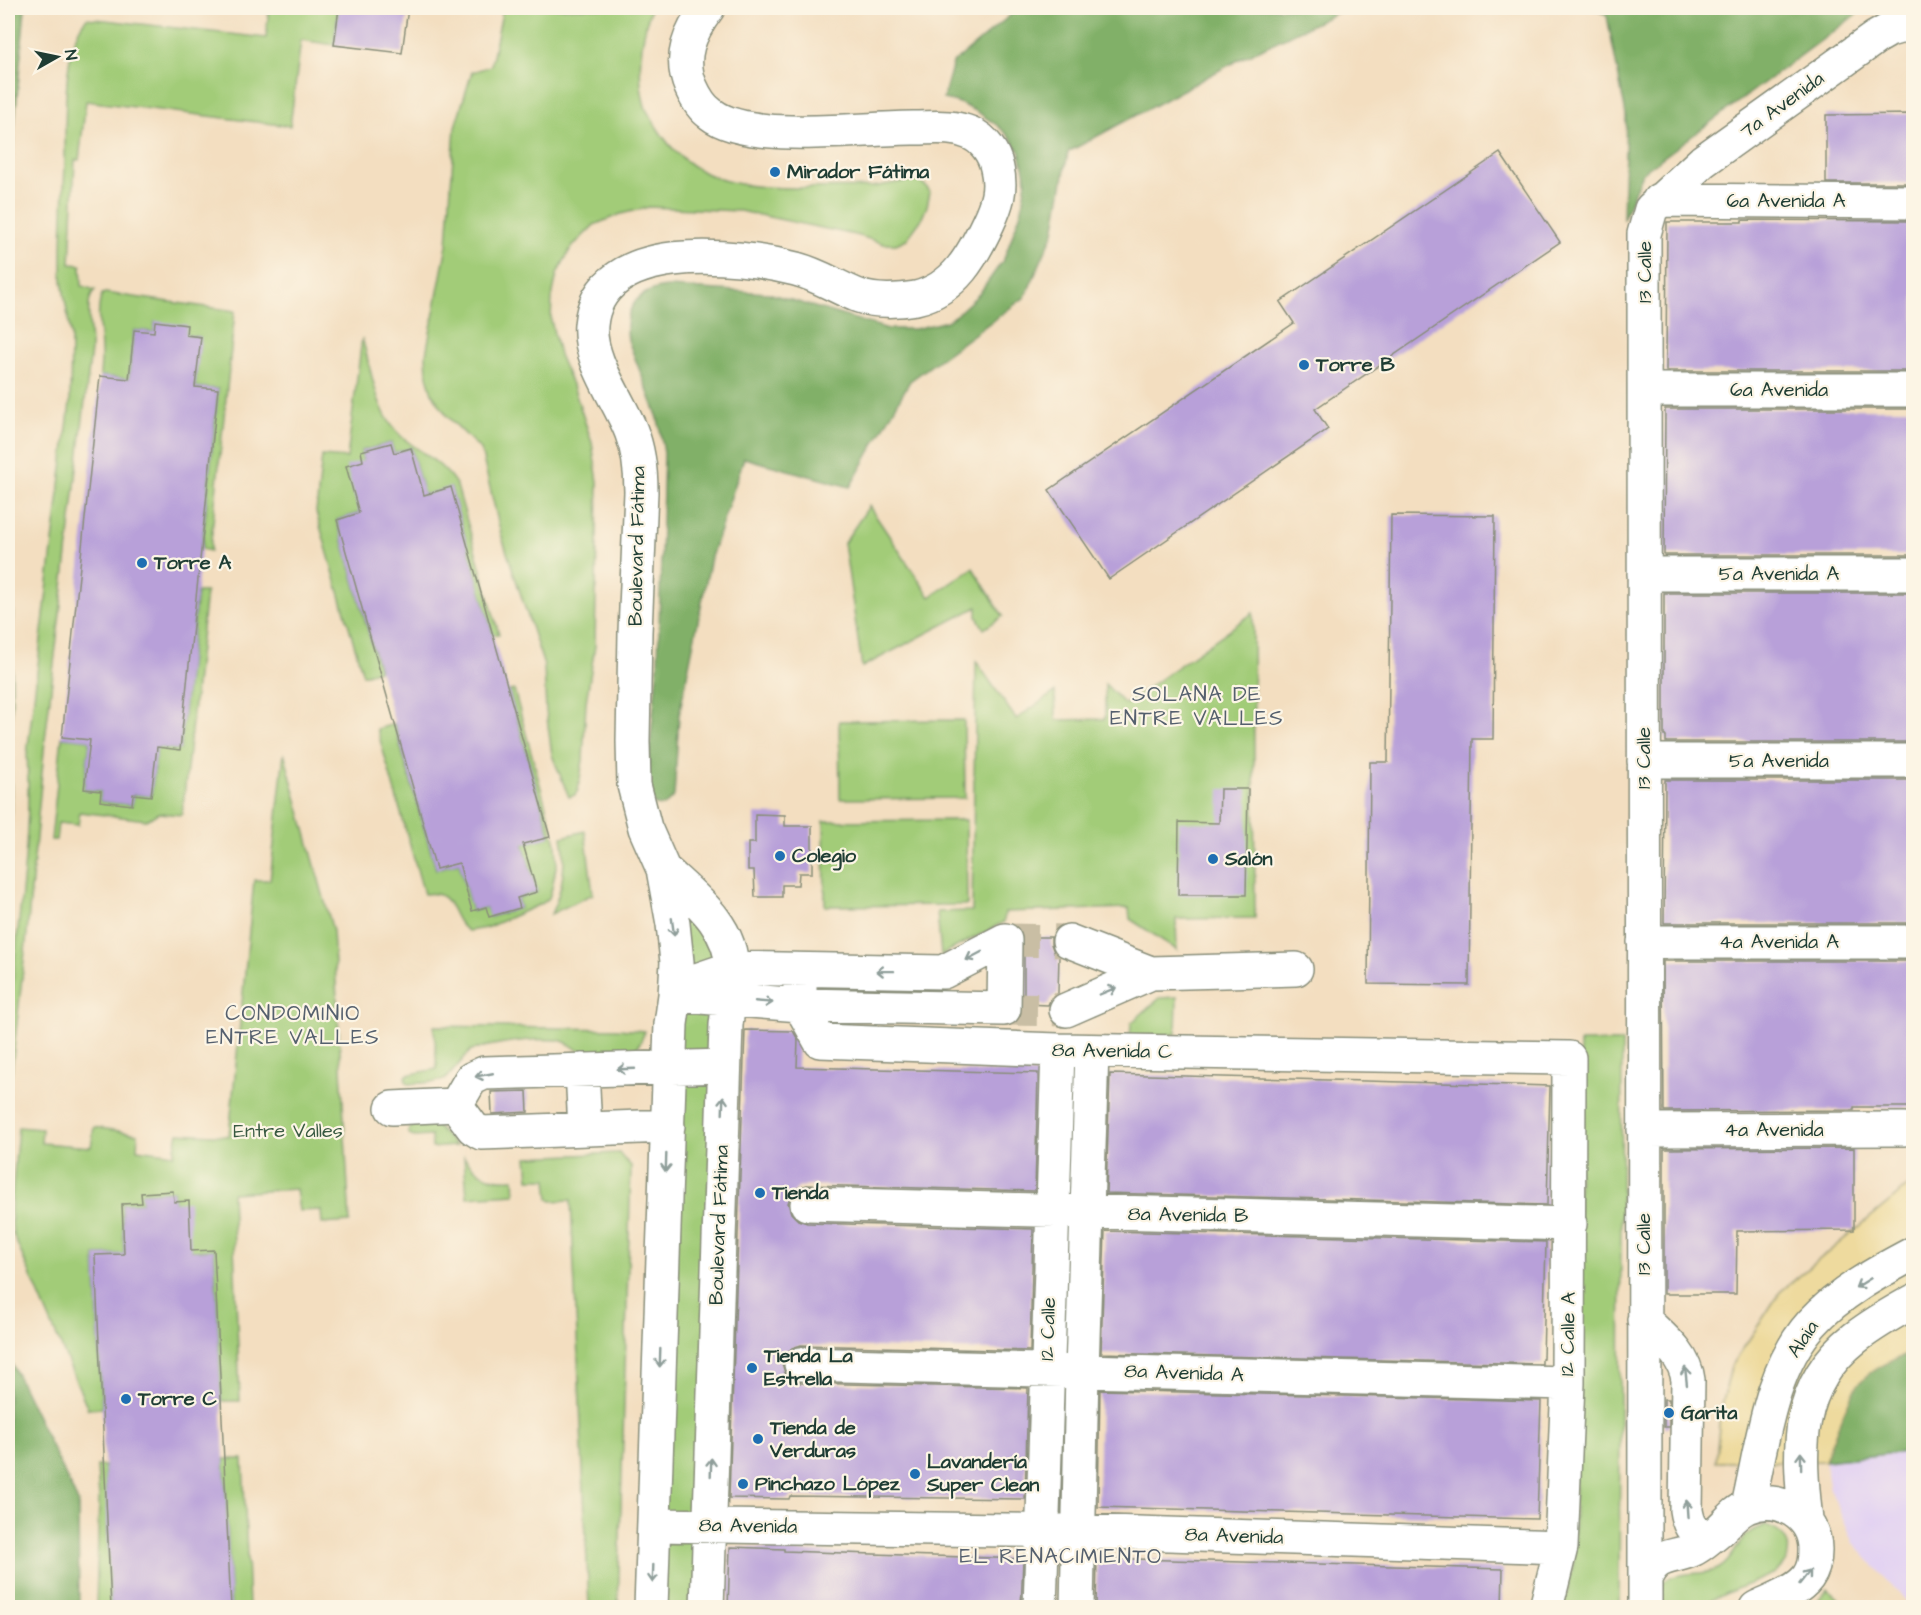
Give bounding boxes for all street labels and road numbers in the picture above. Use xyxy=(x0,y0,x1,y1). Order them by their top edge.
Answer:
street label: 7a Avenida xyxy=(1734,65,1830,145)
street label: 6a Avenida A xyxy=(1726,187,1846,215)
street label: 13 Calle xyxy=(1631,241,1659,303)
street label: 6a Avenida xyxy=(1730,376,1828,404)
street label: Boulevard Fátima xyxy=(622,466,652,626)
street label: 5a Avenida A xyxy=(1719,560,1840,588)
street label: 13 Calle xyxy=(1630,727,1658,789)
street label: 5a Avenida xyxy=(1729,747,1829,775)
street label: 4a Avenida A xyxy=(1719,928,1839,956)
street label: 8a Avenida C xyxy=(1051,1036,1173,1066)
street label: 4a Avenida xyxy=(1724,1116,1824,1144)
street label: Boulevard Fátima xyxy=(702,1144,736,1306)
street label: 8a Avenida B xyxy=(1127,1200,1249,1230)
street label: 13 Calle xyxy=(1630,1213,1658,1275)
street label: 12 Calle A xyxy=(1553,1291,1583,1376)
street label: 12 Calle xyxy=(1033,1297,1063,1361)
street label: Alaia xyxy=(1780,1315,1826,1363)
street label: 8a Avenida A xyxy=(1124,1357,1244,1389)
street label: 8a Avenida xyxy=(698,1511,798,1541)
street label: 8a Avenida xyxy=(1184,1520,1284,1552)

